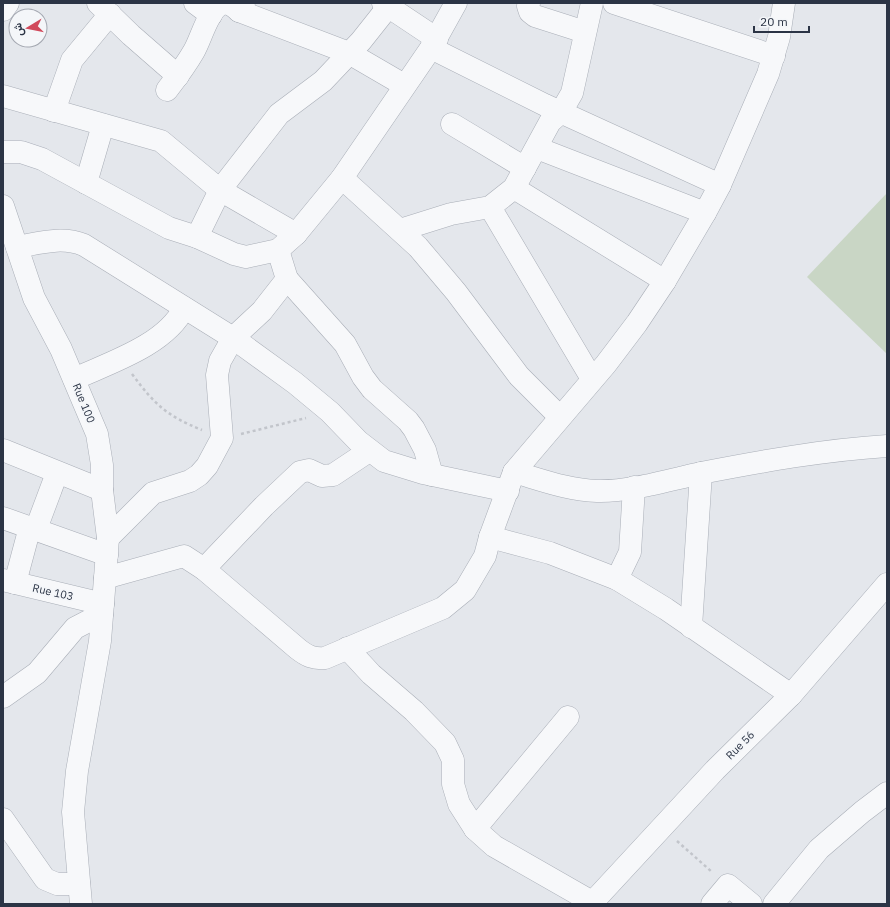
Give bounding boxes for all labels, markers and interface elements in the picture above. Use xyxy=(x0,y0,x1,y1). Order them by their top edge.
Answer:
north arrow xyxy=(8,8,48,48)
scale bar xyxy=(754,8,809,34)
text: 20 m xyxy=(760,14,788,29)
text: ش xyxy=(10,22,26,37)
street label: Rue 100 xyxy=(70,381,98,425)
street label: Rue 103 xyxy=(31,580,75,604)
street label: Rue 56 xyxy=(723,728,757,762)

